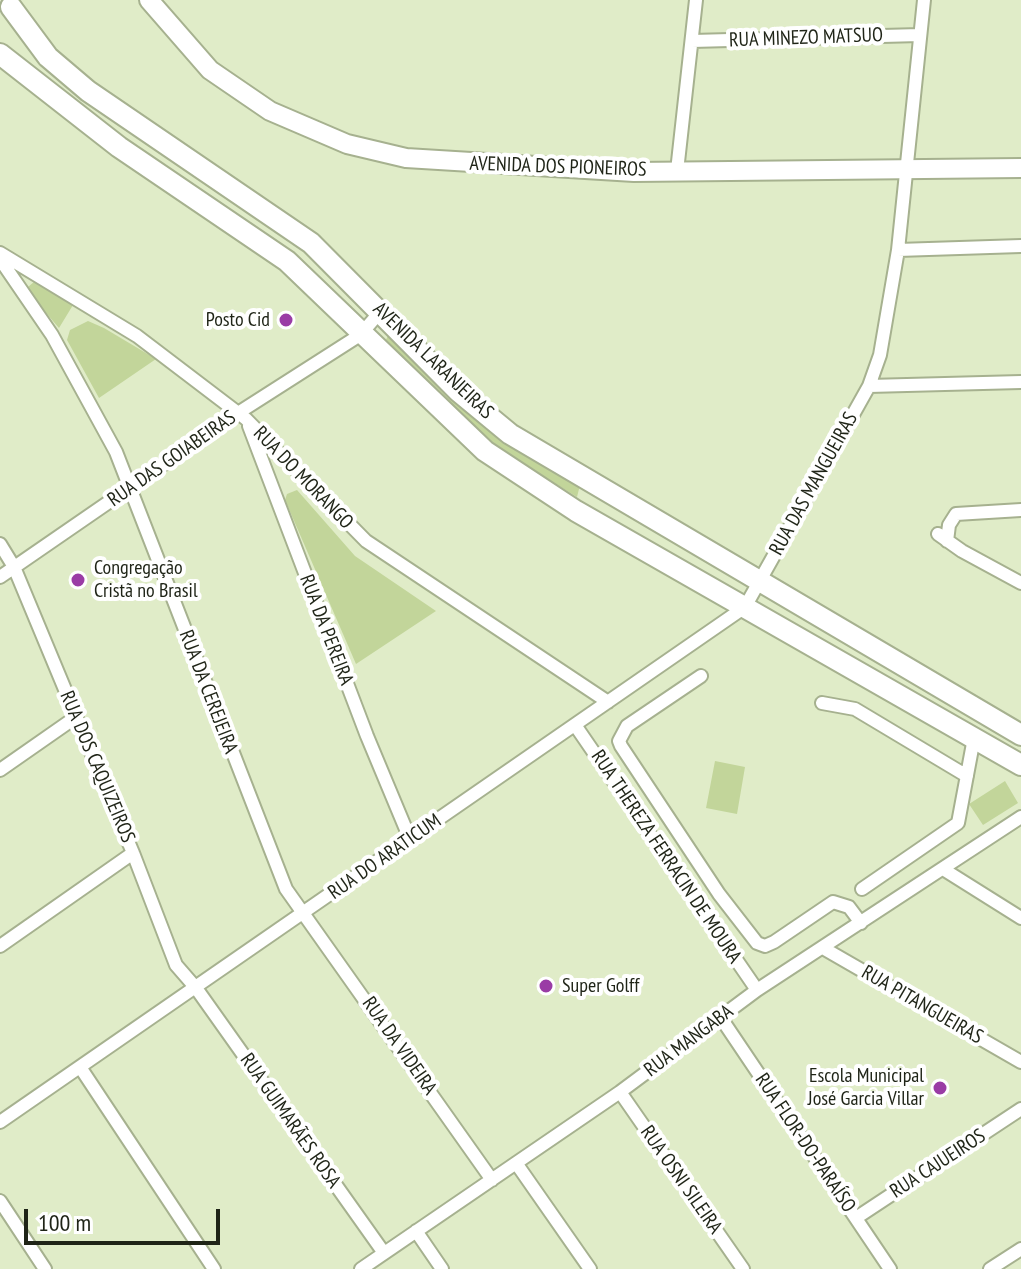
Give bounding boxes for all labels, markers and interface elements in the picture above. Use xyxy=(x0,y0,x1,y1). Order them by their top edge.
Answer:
street label: RUA MINEZO MATSUO xyxy=(729,23,883,53)
street label: AVENIDA DOS PIONEIROS xyxy=(469,152,647,182)
street label: AVENIDA LARANJEIRAS xyxy=(368,297,498,425)
place label: Posto Cid xyxy=(206,308,270,332)
marker: Posto Cid xyxy=(277,311,295,329)
street label: RUA DAS GOIABEIRAS xyxy=(103,406,241,512)
street label: RUA DAS MANGUEIRAS xyxy=(765,408,863,560)
street label: RUA DO MORANGO xyxy=(248,422,358,534)
place label: Congregação Cristã no Brasil xyxy=(94,556,198,603)
marker: Congregação Cristã no Brasil xyxy=(69,571,87,589)
street label: RUA DA PEREIRA xyxy=(294,571,358,689)
street label: RUA DA CEREJEIRA xyxy=(173,627,243,757)
street label: RUA DOS CAQUIZEIROS xyxy=(54,688,140,846)
street label: RUA THEREZA FERRACIN DE MOURA xyxy=(586,746,746,968)
street label: RUA DO ARATICUM xyxy=(324,809,446,905)
street label: RUA PITANGUEIRAS xyxy=(857,961,987,1049)
place label: Super Golff xyxy=(562,974,639,998)
marker: Super Golff xyxy=(537,977,555,995)
street label: RUA DA VIDEIRA xyxy=(357,993,441,1099)
street label: RUA MANGABA xyxy=(640,1000,738,1082)
street label: RUA GUIMARÃES ROSA xyxy=(235,1049,345,1193)
place label: Escola Municipal José Garcia Villar xyxy=(808,1064,924,1111)
street label: RUA FLOR-DO-PARAÍSO xyxy=(750,1069,860,1217)
marker: Escola Municipal José Garcia Villar xyxy=(931,1079,949,1097)
street label: RUA OSNI SILEIRA xyxy=(635,1121,727,1239)
street label: RUA CAJUEIROS xyxy=(886,1124,990,1204)
scale bar xyxy=(28,1193,224,1243)
text: 100 m xyxy=(38,1207,91,1238)

